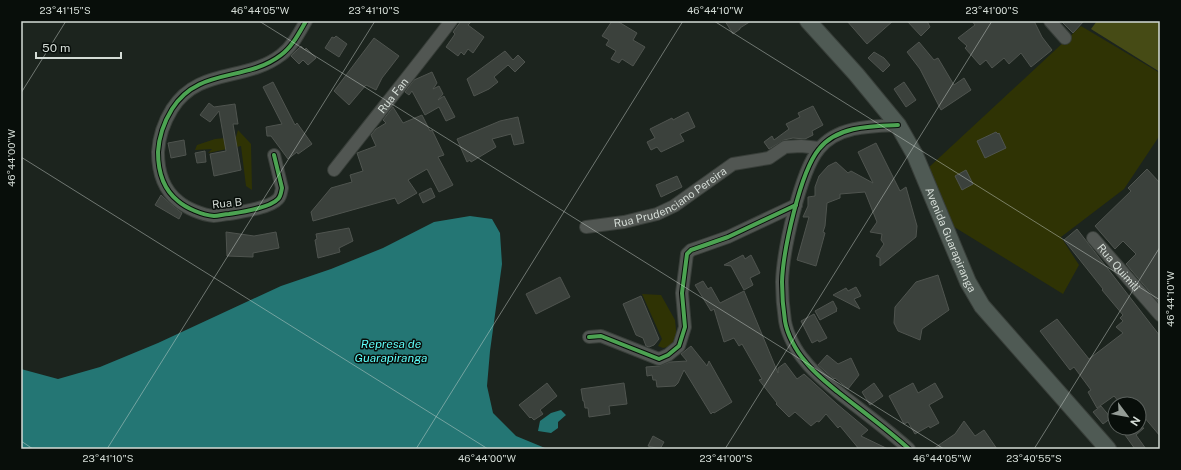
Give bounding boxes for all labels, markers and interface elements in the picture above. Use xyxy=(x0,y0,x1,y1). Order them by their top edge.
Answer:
text: 23°41'15"S xyxy=(39,4,91,16)
text: 46°44'05"W xyxy=(231,4,290,16)
text: 23°41'10"S xyxy=(349,4,400,16)
text: 46°44'10"W xyxy=(687,4,744,16)
text: 23°41'00"S xyxy=(966,4,1019,16)
scale bar xyxy=(36,34,121,60)
text: 50 m xyxy=(42,41,70,55)
street label: Rua Fan xyxy=(375,75,410,115)
text: 46°44'00"W xyxy=(5,128,17,187)
street label: Rua Prudenciano Pereira xyxy=(613,165,729,229)
street label: Avenida Guarapiranga xyxy=(923,186,979,294)
street label: Rua B xyxy=(212,195,242,211)
street label: Rua Quimili xyxy=(1095,241,1142,293)
text: 46°44'10"W xyxy=(1164,270,1176,327)
water label: Represa de Guarapiranga xyxy=(355,337,428,365)
north arrow xyxy=(1107,396,1147,436)
text: N xyxy=(1128,414,1143,428)
text: 23°41'10"S xyxy=(83,452,134,464)
text: 46°44'00"W xyxy=(458,452,517,464)
text: 23°41'00"S xyxy=(700,452,753,464)
text: 46°44'05"W xyxy=(913,452,972,464)
text: 23°40'55"S xyxy=(1006,452,1062,464)

